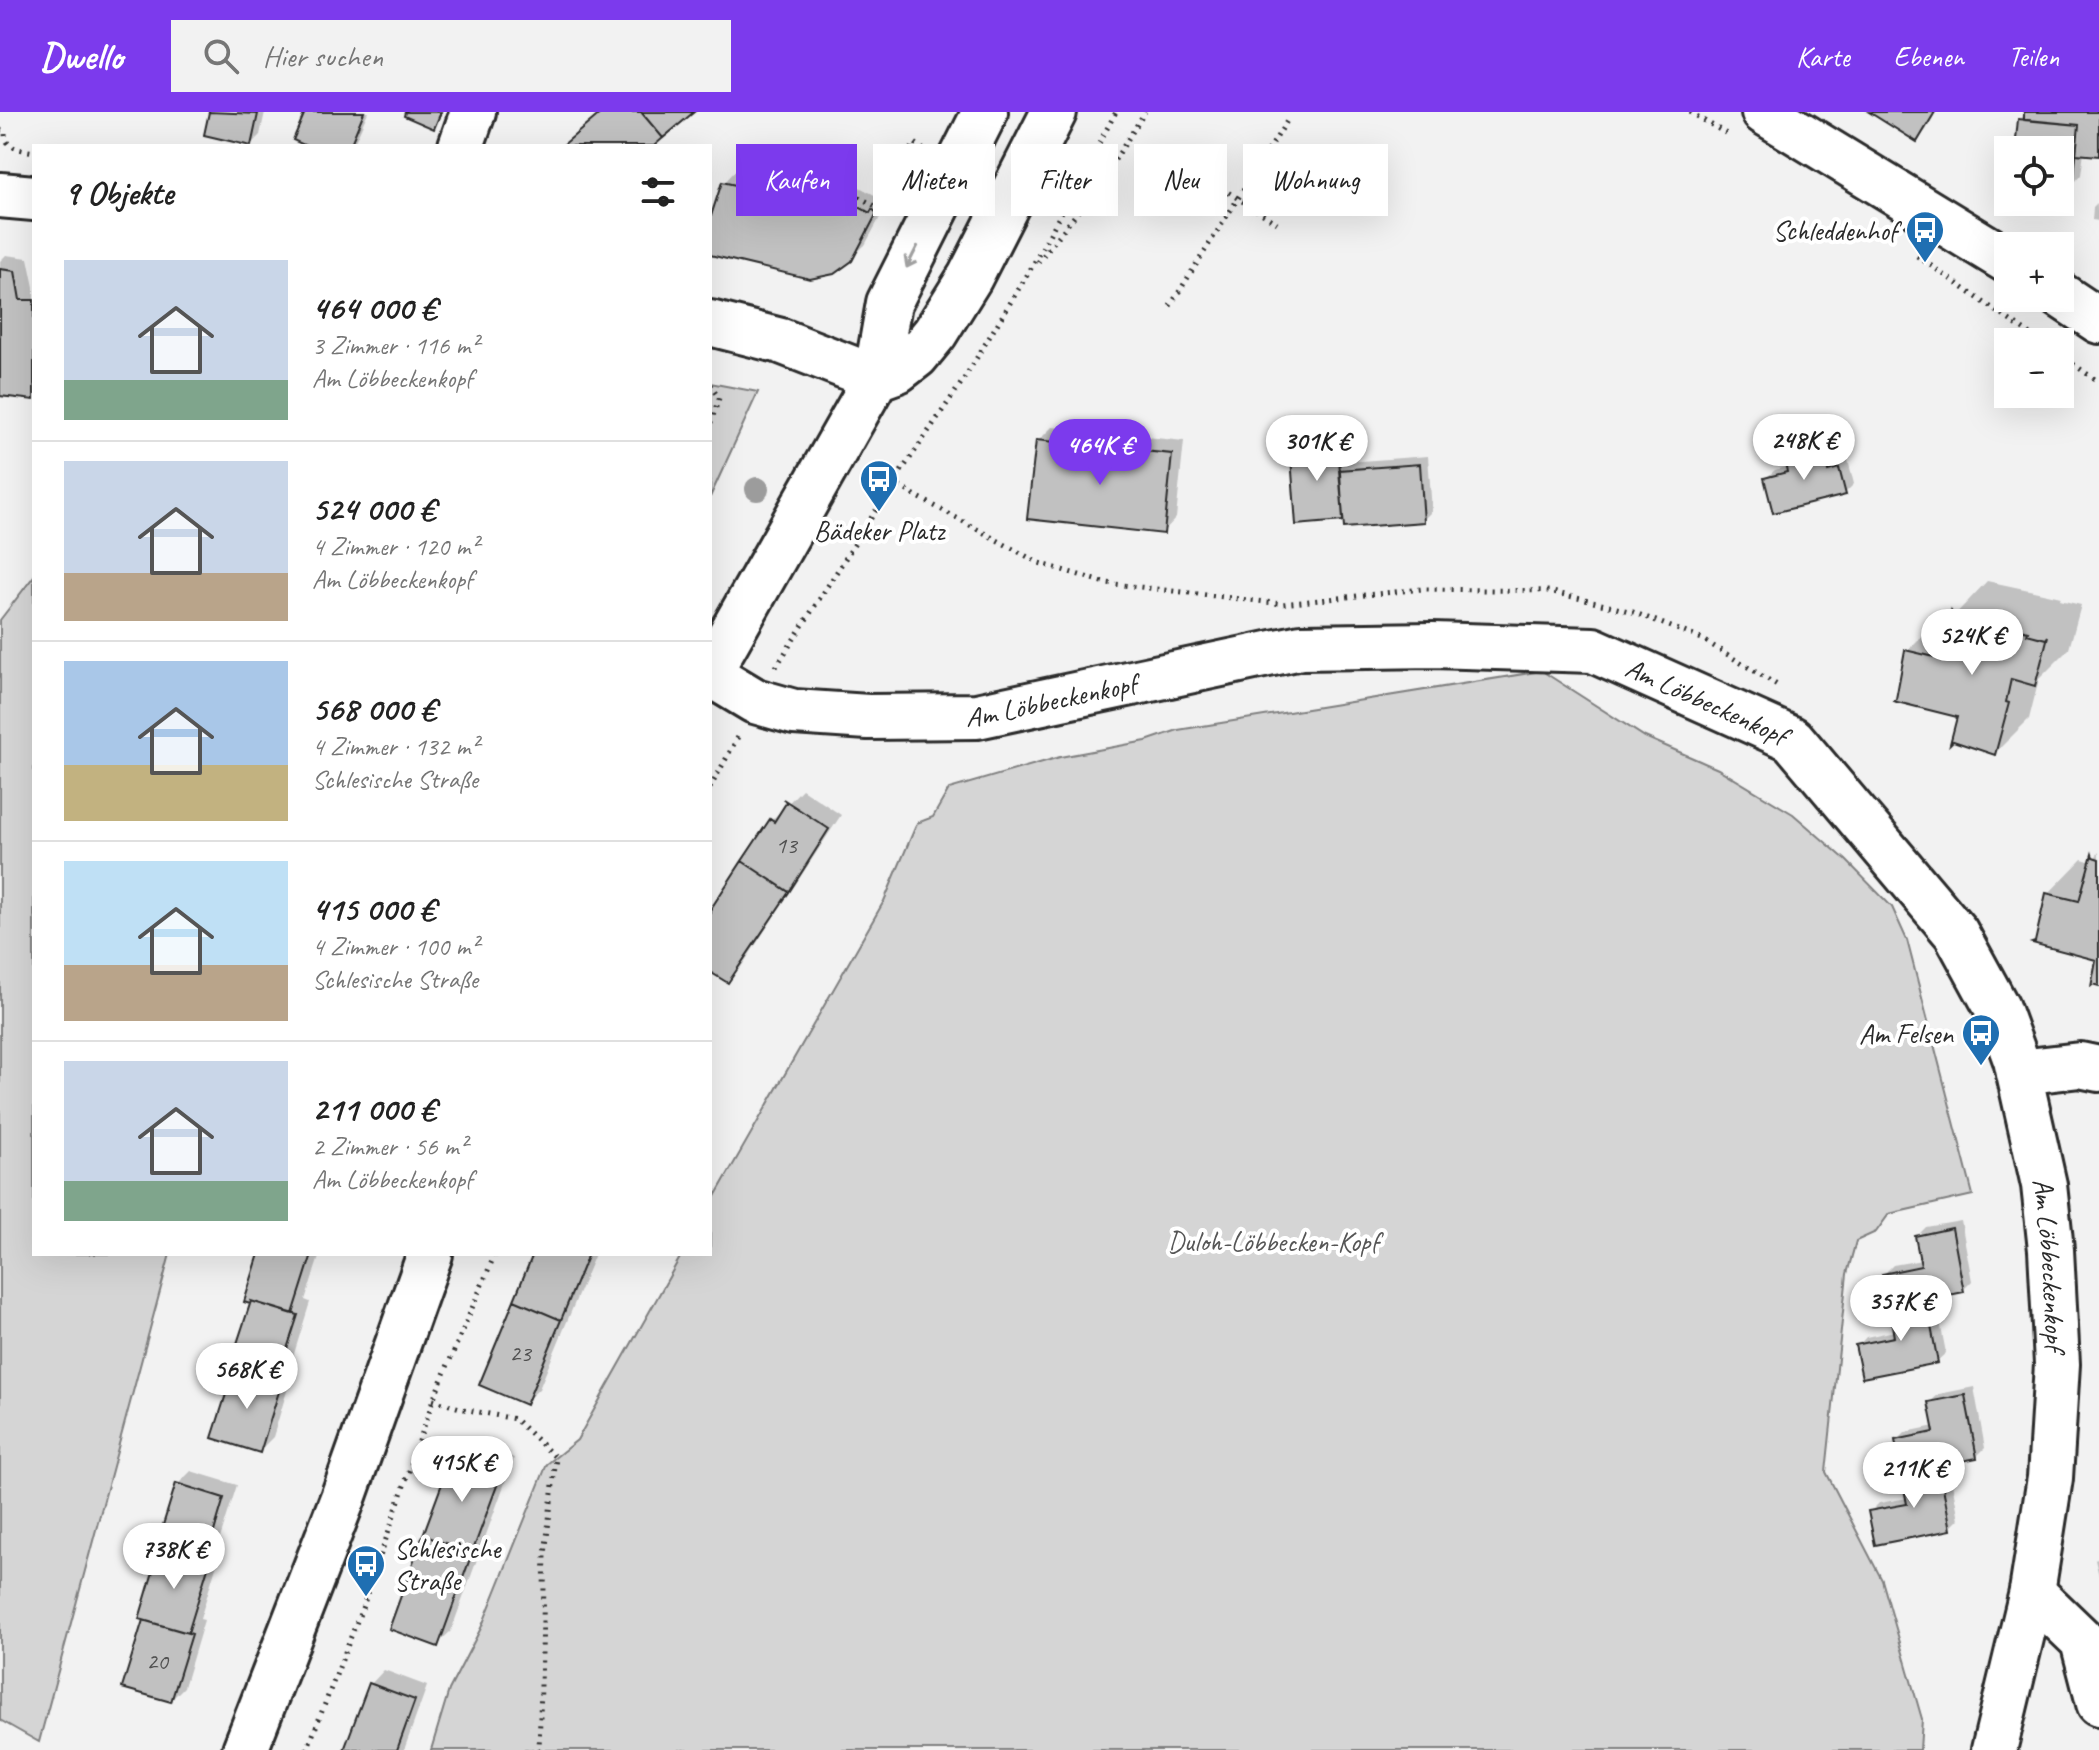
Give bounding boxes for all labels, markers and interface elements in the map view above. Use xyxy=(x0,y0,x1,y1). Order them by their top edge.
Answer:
search box xyxy=(171,20,731,92)
text: Dwello xyxy=(40,33,123,80)
icon: search xyxy=(199,34,243,78)
text: Hier suchen xyxy=(263,37,383,75)
text: Karte xyxy=(1796,39,1850,74)
text: Ebenen xyxy=(1894,39,1964,74)
text: Teilen xyxy=(2008,39,2059,74)
map controls xyxy=(1994,136,2074,408)
button: locate xyxy=(1994,136,2074,216)
chip: Kaufen xyxy=(736,144,857,216)
chip: Mieten xyxy=(873,144,995,216)
chip: Filter xyxy=(1011,144,1118,216)
chip: Neu xyxy=(1134,144,1227,216)
chip: Wohnung xyxy=(1243,144,1388,216)
icon: filters xyxy=(636,170,680,214)
text: 9 Objekte xyxy=(64,171,173,214)
bus stop icon: Schleddenhof xyxy=(1904,209,1946,264)
place label: Schleddenhof xyxy=(1773,213,1903,248)
button: + xyxy=(1994,232,2074,312)
one-way arrow xyxy=(904,244,919,268)
text: 464 000 € xyxy=(312,286,436,329)
icon: home xyxy=(128,292,224,388)
button: − xyxy=(1994,328,2074,408)
text: 3 Zimmer · 116 m² xyxy=(312,329,478,362)
text: Am Löbbeckenkopf xyxy=(312,362,473,395)
pin: 248K € xyxy=(1739,414,1869,482)
pin: 301K € xyxy=(1252,415,1382,483)
pin: 464K € xyxy=(1035,419,1165,487)
text: 248K € xyxy=(1771,423,1837,456)
text: 301K € xyxy=(1284,424,1350,457)
text: 464K € xyxy=(1067,428,1133,461)
bus stop icon: Bädeker Platz xyxy=(858,458,900,513)
text: 524 000 € xyxy=(312,487,435,530)
icon: home xyxy=(128,493,224,589)
place label: Bädeker Platz xyxy=(814,513,947,548)
text: 4 Zimmer · 120 m² xyxy=(312,530,478,563)
text: Am Löbbeckenkopf xyxy=(312,563,473,596)
pin: 524K € xyxy=(1907,609,2037,677)
text: 524K € xyxy=(1939,618,2005,651)
street label: Am Löbbeckenkopf xyxy=(1620,650,1798,755)
street label: Am Löbbeckenkopf xyxy=(966,664,1145,734)
text: 568 000 € xyxy=(312,687,436,730)
icon: home xyxy=(128,693,224,789)
text: 4 Zimmer · 132 m² xyxy=(312,730,478,763)
text: Schlesische Straße xyxy=(312,763,478,796)
house number: 13 xyxy=(775,830,799,860)
text: 415 000 € xyxy=(312,887,435,930)
icon: home xyxy=(128,893,224,989)
text: 4 Zimmer · 100 m² xyxy=(312,930,478,963)
text: Schlesische Straße xyxy=(312,963,478,996)
bus stop icon: Am Felsen xyxy=(1960,1012,2002,1067)
place label: Am Felsen xyxy=(1859,1016,1954,1051)
text: 211 000 € xyxy=(312,1087,436,1130)
icon: home xyxy=(128,1093,224,1189)
text: 2 Zimmer · 56 m² xyxy=(312,1130,467,1163)
text: Am Löbbeckenkopf xyxy=(312,1163,473,1196)
street label: Am Löbbeckenkopf xyxy=(2025,1174,2074,1357)
park label: Duloh-Löbbecken-Kopf xyxy=(1167,1224,1384,1259)
pin: 357K € xyxy=(1836,1275,1966,1343)
text: 357K € xyxy=(1868,1284,1934,1317)
house number: 23 xyxy=(509,1338,533,1368)
pin: 568K € xyxy=(182,1343,312,1411)
text: 568K € xyxy=(214,1352,280,1385)
pin: 415K € xyxy=(397,1436,527,1504)
pin: 211K € xyxy=(1849,1442,1979,1510)
text: 415K € xyxy=(429,1445,495,1478)
text: 211K € xyxy=(1881,1451,1947,1484)
pin: 738K € xyxy=(109,1523,239,1591)
place label: Schlesische Straße xyxy=(394,1531,502,1598)
text: 738K € xyxy=(141,1532,207,1565)
bus stop icon: Schlesische Straße xyxy=(345,1543,387,1598)
house number: 20 xyxy=(146,1646,170,1676)

